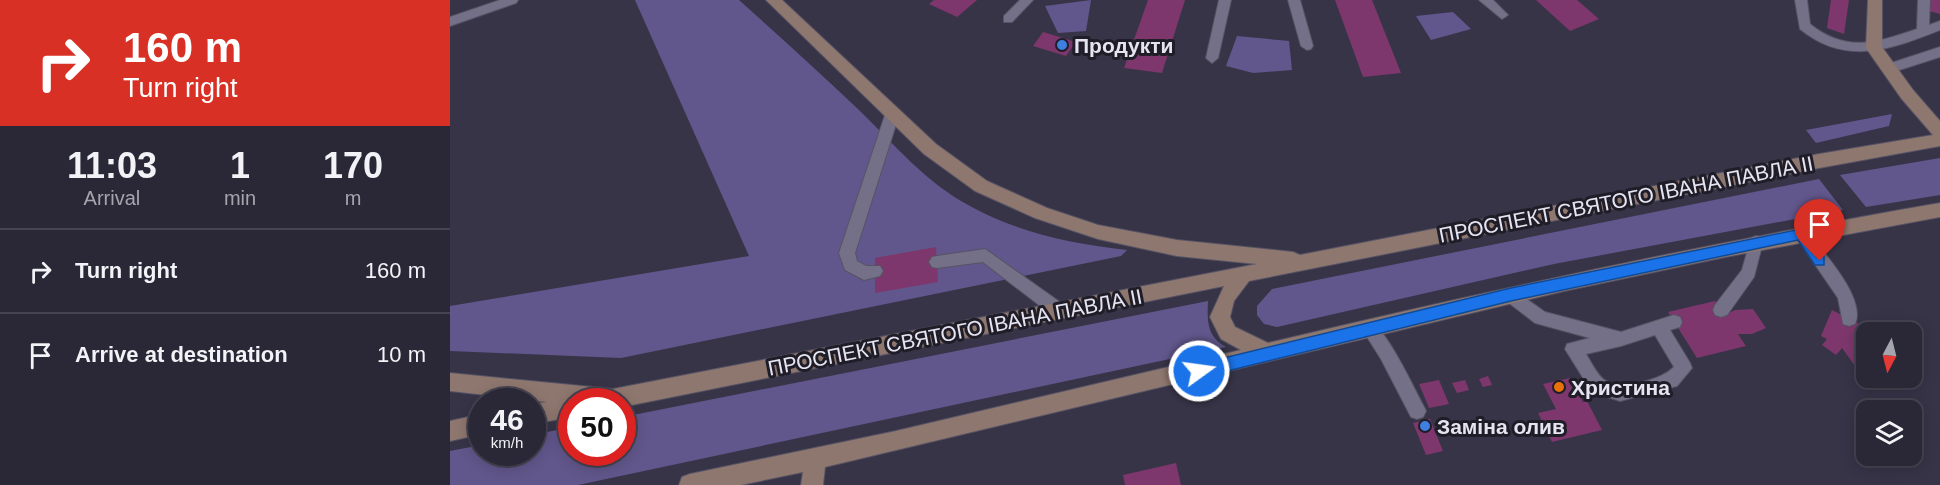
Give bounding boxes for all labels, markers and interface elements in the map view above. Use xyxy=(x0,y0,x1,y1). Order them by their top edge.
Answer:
icon: right xyxy=(24,24,102,102)
text: 160 m xyxy=(123,24,242,71)
place label: Продукти xyxy=(1074,34,1173,57)
marker: Продукти xyxy=(1055,38,1069,52)
text: Turn right xyxy=(123,73,238,103)
text: 11:03 xyxy=(67,145,157,186)
text: 1 xyxy=(230,145,250,186)
text: 170 xyxy=(323,145,383,186)
street label: ПРОСПЕКТ СВЯТОГО ІВАНА ПАВЛА II xyxy=(1437,151,1815,247)
text: Arrival xyxy=(84,187,140,209)
text: min xyxy=(224,187,256,209)
text: m xyxy=(345,187,361,209)
pin xyxy=(1794,199,1845,261)
icon: arrive xyxy=(1803,208,1836,241)
icon: right xyxy=(24,255,57,288)
text: Turn right xyxy=(75,258,177,283)
text: 160 m xyxy=(365,258,426,283)
street label: ПРОСПЕКТ СВЯТОГО ІВАНА ПАВЛА II xyxy=(766,284,1144,380)
north arrow xyxy=(1856,322,1922,388)
map controls xyxy=(1856,322,1922,466)
icon: arrive xyxy=(24,339,57,372)
position arrow xyxy=(1167,339,1231,403)
text: Arrive at destination xyxy=(75,342,288,367)
text: 10 m xyxy=(377,342,426,367)
place label: Христина xyxy=(1571,376,1670,399)
marker: Христина xyxy=(1552,380,1566,394)
speed limit sign: 50 xyxy=(558,388,636,466)
button: layers xyxy=(1856,400,1922,466)
text: 46 xyxy=(490,403,524,436)
place label: Заміна олив xyxy=(1437,415,1565,438)
marker: Заміна олив xyxy=(1418,419,1432,433)
text: km/h xyxy=(491,434,523,451)

